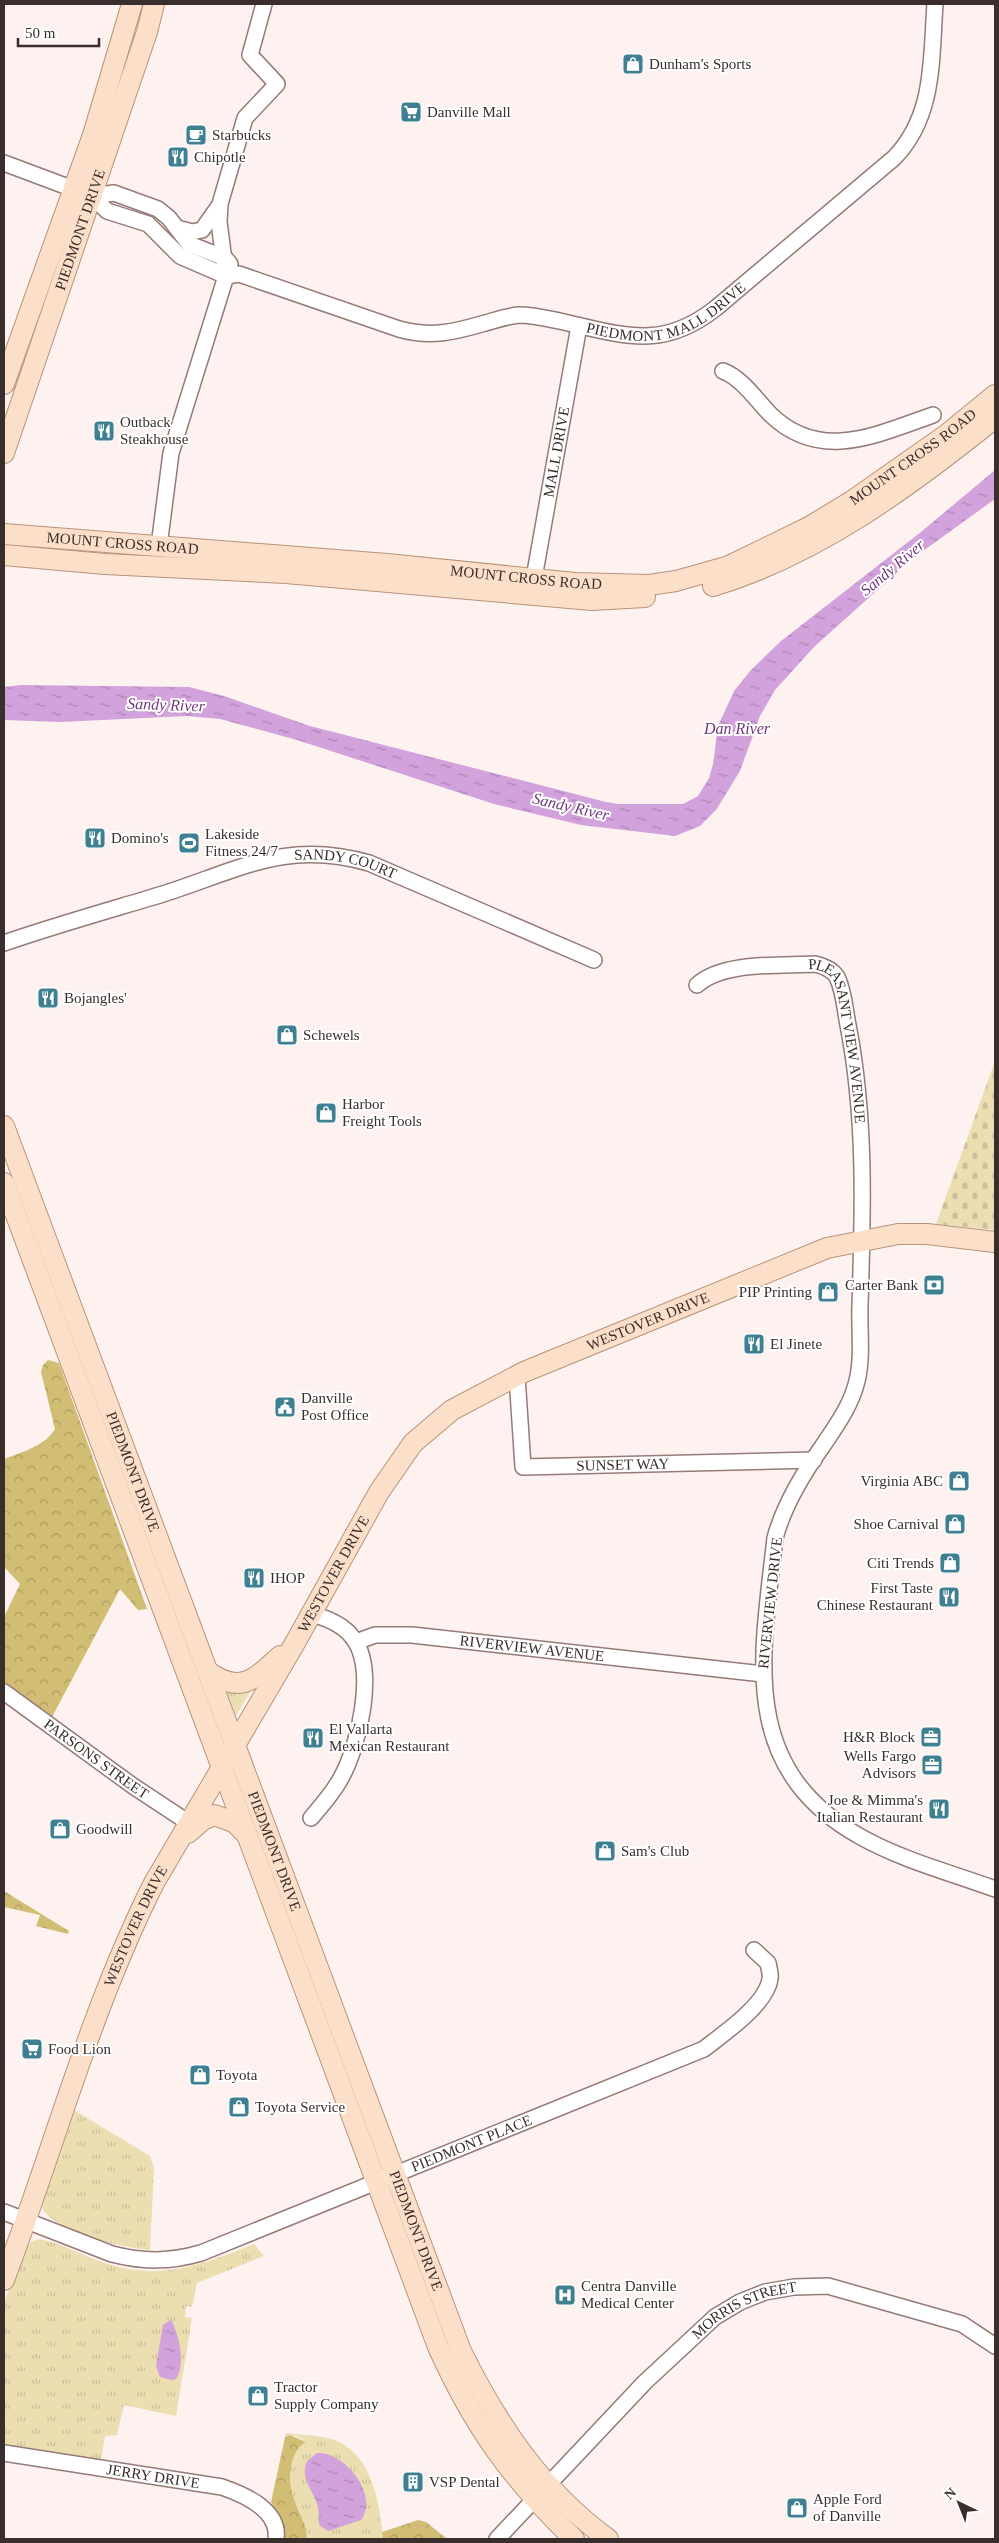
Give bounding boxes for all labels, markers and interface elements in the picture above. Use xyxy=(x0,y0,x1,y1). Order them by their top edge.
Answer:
scale bar xyxy=(18,15,99,47)
text: 50 m xyxy=(25,25,56,41)
shop icon: Dunham's Sports xyxy=(621,52,645,76)
place label: Dunham's Sports xyxy=(649,56,751,72)
supermarket icon: Danville Mall xyxy=(399,100,423,124)
place label: Danville Mall xyxy=(427,104,511,120)
cafe icon: Starbucks xyxy=(184,123,208,147)
place label: Starbucks xyxy=(212,127,271,143)
restaurant icon: Chipotle xyxy=(166,145,190,169)
place label: Chipotle xyxy=(194,149,246,165)
street label: PIEDMONT DRIVE xyxy=(52,167,108,292)
street label: PIEDMONT MALL DRIVE xyxy=(585,279,748,344)
street label: MALL DRIVE xyxy=(541,406,572,498)
street label: MOUNT CROSS ROAD xyxy=(847,406,979,508)
place label: Outback Steakhouse xyxy=(120,414,189,447)
restaurant icon: Outback Steakhouse xyxy=(92,419,116,443)
street label: MOUNT CROSS ROAD xyxy=(46,529,199,557)
water label: Sandy River xyxy=(857,535,929,600)
street label: MOUNT CROSS ROAD xyxy=(450,562,602,592)
water label: Sandy River xyxy=(127,695,206,715)
water label: Dan River xyxy=(703,720,771,737)
water label: Sandy River xyxy=(531,789,611,825)
restaurant icon: Domino's xyxy=(83,826,107,850)
place label: Lakeside Fitness 24/7 xyxy=(205,826,278,859)
place label: Domino's xyxy=(111,830,169,846)
sports icon: Lakeside Fitness 24/7 xyxy=(177,831,201,855)
street label: SANDY COURT xyxy=(294,846,399,882)
street label: PLEASANT VIEW AVENUE xyxy=(808,956,868,1124)
restaurant icon: Bojangles' xyxy=(36,986,60,1010)
place label: Bojangles' xyxy=(64,990,127,1006)
shop icon: Schewels xyxy=(275,1023,299,1047)
place label: Schewels xyxy=(303,1027,360,1043)
place label: Harbor Freight Tools xyxy=(342,1096,422,1129)
shop icon: Harbor Freight Tools xyxy=(314,1101,338,1125)
bank icon: Carter Bank xyxy=(922,1273,946,1297)
place label: Carter Bank xyxy=(845,1277,919,1293)
shop icon: PIP Printing xyxy=(816,1280,840,1304)
place label: PIP Printing xyxy=(739,1284,812,1300)
street label: WESTOVER DRIVE xyxy=(584,1289,712,1353)
restaurant icon: El Jinete xyxy=(742,1332,766,1356)
place label: El Jinete xyxy=(770,1336,822,1352)
place label: Danville Post Office xyxy=(301,1390,369,1423)
public building icon: Danville Post Office xyxy=(273,1395,297,1419)
street label: PIEDMONT DRIVE xyxy=(103,1409,163,1534)
street label: SUNSET WAY xyxy=(576,1455,669,1474)
shop icon: Virginia ABC xyxy=(947,1469,971,1493)
place label: Virginia ABC xyxy=(860,1473,943,1489)
shop icon: Shoe Carnival xyxy=(943,1512,967,1536)
street label: WESTOVER DRIVE xyxy=(295,1513,372,1635)
place label: Shoe Carnival xyxy=(854,1516,939,1532)
street label: RIVERVIEW DRIVE xyxy=(755,1536,785,1670)
shop icon: Citi Trends xyxy=(938,1551,962,1575)
place label: Citi Trends xyxy=(867,1555,934,1571)
restaurant icon: IHOP xyxy=(242,1566,266,1590)
place label: IHOP xyxy=(270,1570,305,1586)
place label: First Taste Chinese Restaurant xyxy=(817,1580,934,1613)
restaurant icon: First Taste Chinese Restaurant xyxy=(937,1585,961,1609)
street label: RIVERVIEW AVENUE xyxy=(459,1632,605,1664)
street label: PARSONS STREET xyxy=(41,1716,151,1802)
place label: El Vallarta Mexican Restaurant xyxy=(329,1721,450,1754)
office icon: H&R Block xyxy=(919,1725,943,1749)
restaurant icon: El Vallarta Mexican Restaurant xyxy=(301,1726,325,1750)
place label: H&R Block xyxy=(843,1729,915,1745)
place label: Wells Fargo Advisors xyxy=(844,1748,916,1781)
office icon: Wells Fargo Advisors xyxy=(920,1753,944,1777)
street label: PIEDMONT DRIVE xyxy=(245,1789,304,1913)
place label: Joe & Mimma's Italian Restaurant xyxy=(817,1792,924,1825)
restaurant icon: Joe & Mimma's Italian Restaurant xyxy=(927,1797,951,1821)
shop icon: Goodwill xyxy=(48,1817,72,1841)
place label: Goodwill xyxy=(76,1821,133,1837)
shop icon: Sam's Club xyxy=(593,1839,617,1863)
place label: Sam's Club xyxy=(621,1843,689,1859)
street label: WESTOVER DRIVE xyxy=(101,1863,170,1989)
supermarket icon: Food Lion xyxy=(20,2037,44,2061)
place label: Food Lion xyxy=(48,2041,111,2057)
shop icon: Toyota xyxy=(188,2063,212,2087)
place label: Toyota xyxy=(216,2067,258,2083)
shop icon: Toyota Service xyxy=(227,2095,251,2119)
place label: Toyota Service xyxy=(255,2099,346,2115)
street label: PIEDMONT PLACE xyxy=(409,2112,534,2175)
street label: PIEDMONT DRIVE xyxy=(386,2168,446,2293)
place label: Centra Danville Medical Center xyxy=(581,2278,677,2311)
street label: MORRIS STREET xyxy=(689,2279,798,2342)
hospital icon: Centra Danville Medical Center xyxy=(553,2283,577,2307)
place label: Tractor Supply Company xyxy=(274,2379,379,2412)
shop icon: Tractor Supply Company xyxy=(246,2384,270,2408)
street label: JERRY DRIVE xyxy=(105,2461,201,2491)
building icon: VSP Dental xyxy=(401,2470,425,2494)
place label: VSP Dental xyxy=(429,2474,500,2490)
north arrow xyxy=(934,2478,984,2528)
text: N xyxy=(942,2485,959,2503)
place label: Apple Ford of Danville xyxy=(813,2491,882,2524)
shop icon: Apple Ford of Danville xyxy=(785,2496,809,2520)

